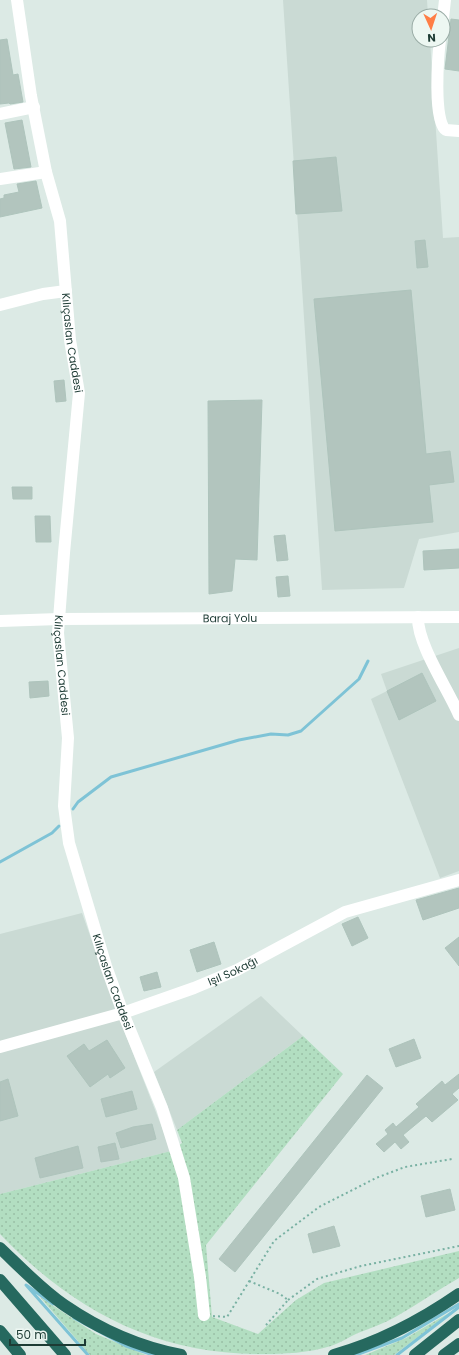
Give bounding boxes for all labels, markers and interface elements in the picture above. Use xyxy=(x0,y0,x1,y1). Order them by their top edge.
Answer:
north arrow xyxy=(411,8,451,48)
text: N xyxy=(427,30,436,46)
street label: Kılıçaslan Caddesi xyxy=(58,292,87,394)
street label: Baraj Yolu xyxy=(203,610,257,626)
street label: Kılıçaslan Caddesi xyxy=(50,614,74,717)
street label: Kılıçaslan Caddesi xyxy=(89,932,137,1033)
street label: Işıl Sokağı xyxy=(205,952,260,989)
scale bar xyxy=(10,1321,85,1347)
text: 50 m xyxy=(16,1326,47,1343)

